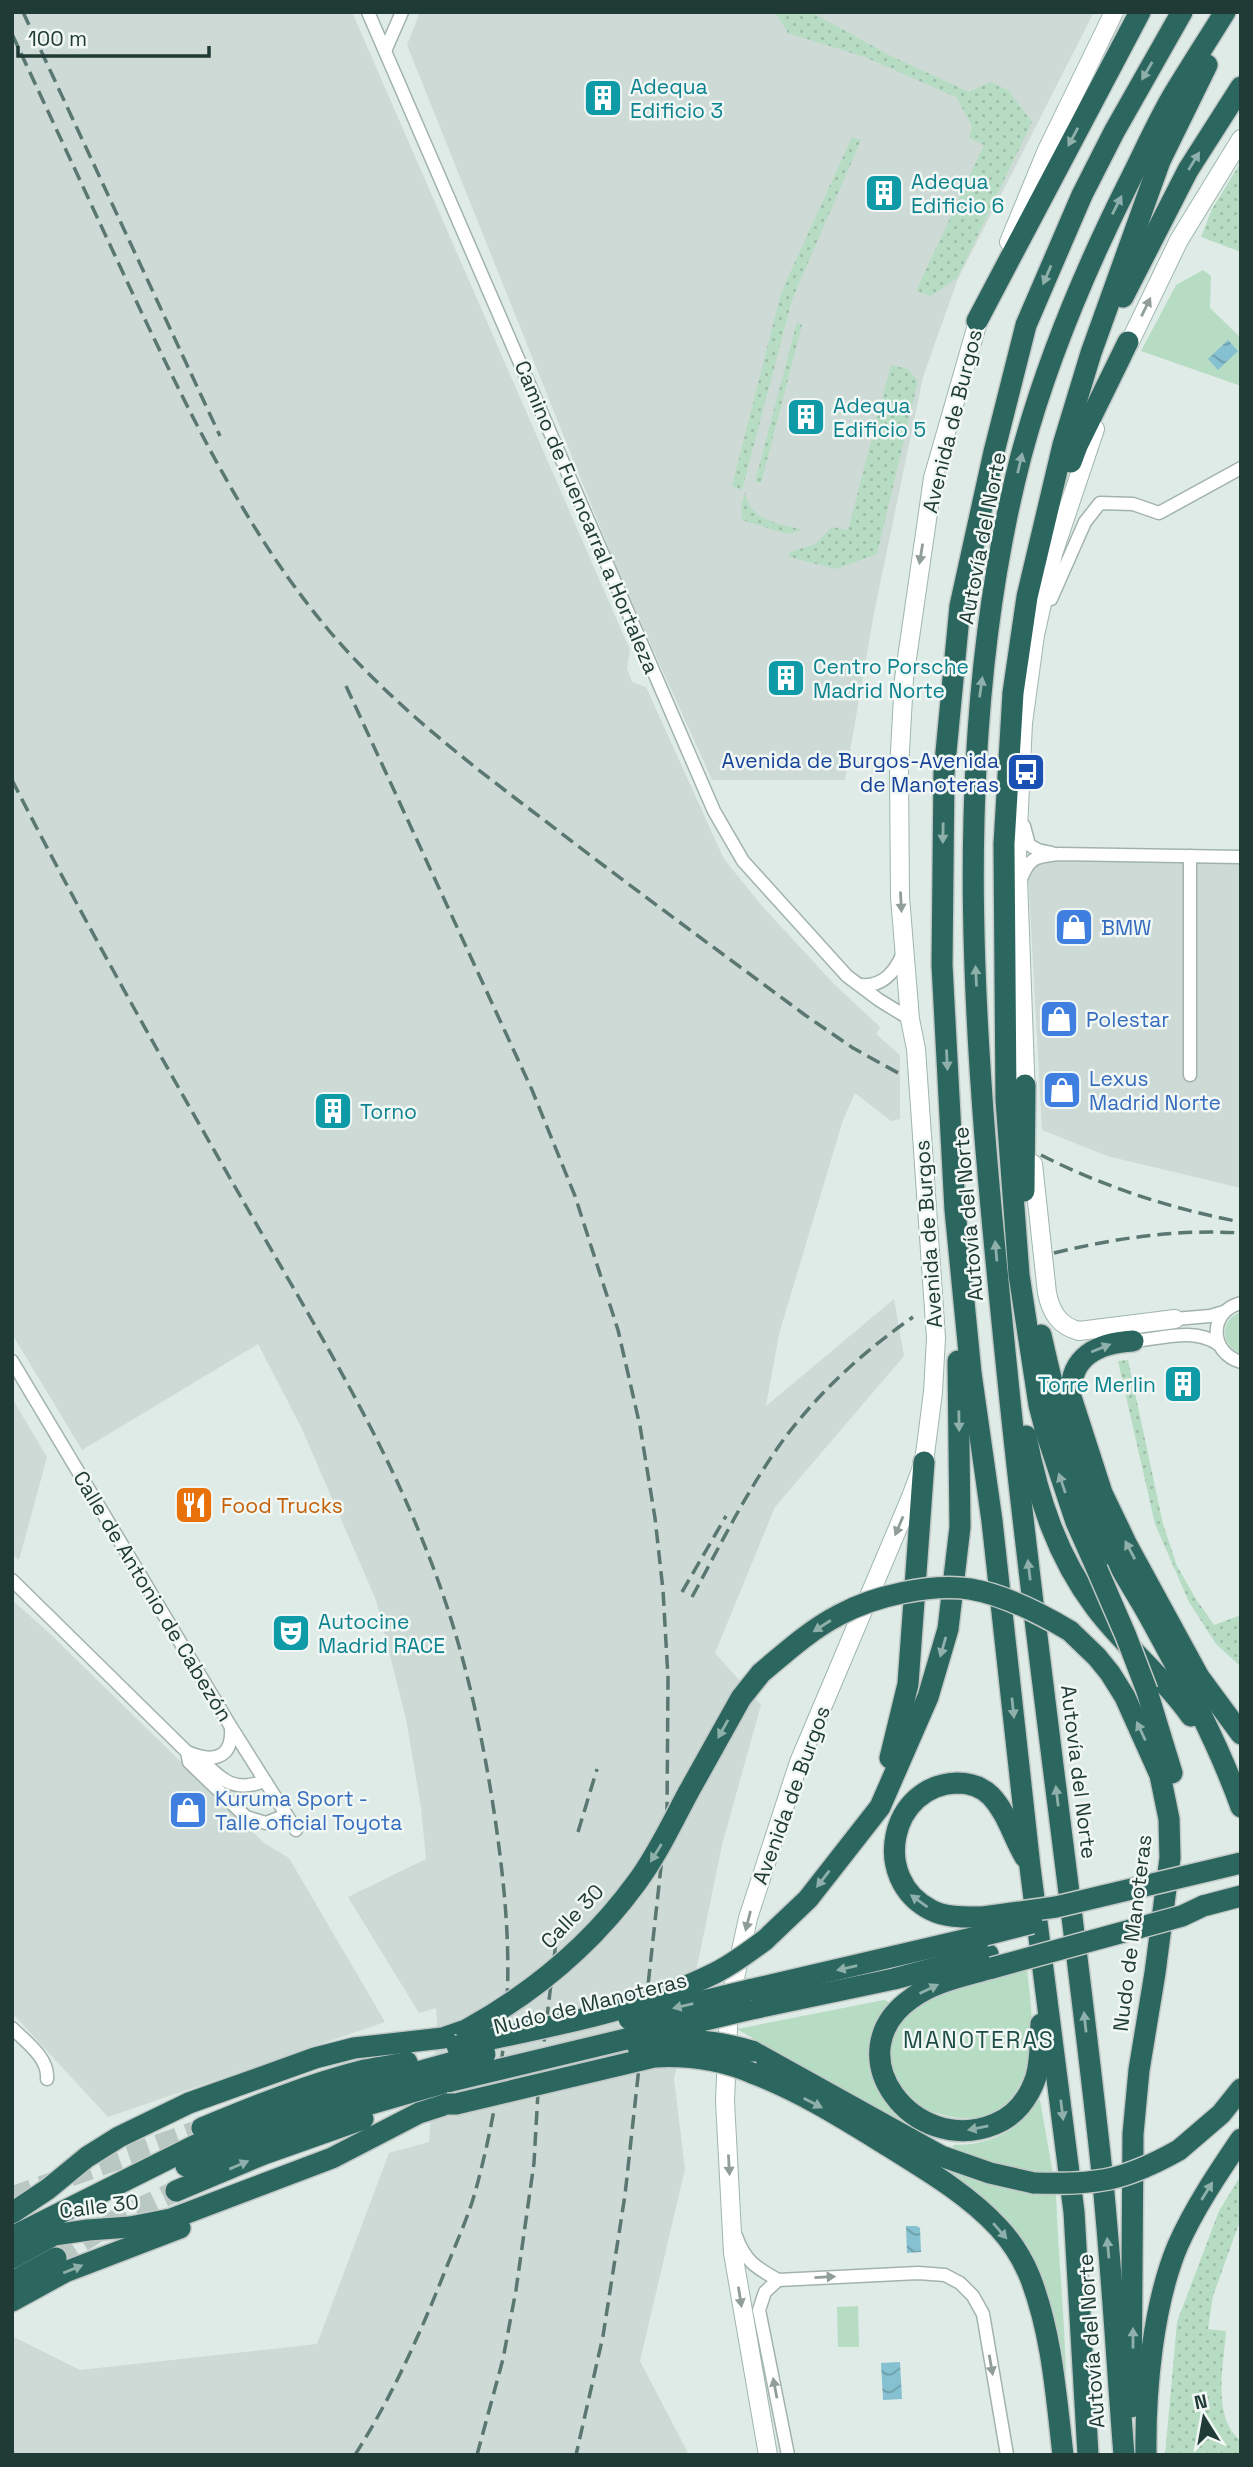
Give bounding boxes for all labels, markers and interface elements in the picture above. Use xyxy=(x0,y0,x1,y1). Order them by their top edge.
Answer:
scale bar xyxy=(18,14,208,58)
text: 100 m xyxy=(28,25,87,52)
one-way arrow xyxy=(1141,62,1153,81)
place label: Adequa Edificio 3 xyxy=(630,73,723,124)
building icon: Adequa Edificio 3 xyxy=(582,77,624,119)
one-way arrow xyxy=(1067,127,1079,147)
one-way arrow xyxy=(1187,151,1200,170)
place label: Adequa Edificio 6 xyxy=(911,168,1004,219)
building icon: Adequa Edificio 6 xyxy=(863,172,905,214)
one-way arrow xyxy=(1112,195,1123,215)
one-way arrow xyxy=(1042,265,1053,286)
one-way arrow xyxy=(1141,297,1152,317)
street label: Avenida de Burgos xyxy=(916,326,988,516)
street label: Camino de Fuencarral a Hortaleza xyxy=(509,356,665,678)
place label: Adequa Edificio 5 xyxy=(833,392,926,443)
building icon: Adequa Edificio 5 xyxy=(785,396,827,438)
street label: Autovía del Norte xyxy=(952,450,1012,626)
one-way arrow xyxy=(1015,452,1026,474)
one-way arrow xyxy=(915,543,926,565)
place label: Centro Porsche Madrid Norte xyxy=(813,653,969,704)
building icon: Centro Porsche Madrid Norte xyxy=(765,657,807,699)
one-way arrow xyxy=(976,676,987,698)
place label: Avenida de Burgos-Avenida de Manoteras xyxy=(722,747,999,798)
bus stop icon: Avenida de Burgos-Avenida de Manoteras xyxy=(1005,751,1047,793)
one-way arrow xyxy=(937,822,949,844)
one-way arrow xyxy=(895,892,906,914)
shop icon: BMW xyxy=(1053,906,1095,948)
place label: BMW xyxy=(1101,914,1151,941)
one-way arrow xyxy=(970,964,981,986)
shop icon: Polestar xyxy=(1038,998,1080,1040)
place label: Polestar xyxy=(1086,1006,1169,1033)
one-way arrow xyxy=(942,1049,953,1071)
place label: Lexus Madrid Norte xyxy=(1089,1065,1221,1116)
shop icon: Lexus Madrid Norte xyxy=(1041,1069,1083,1111)
building icon: Torno xyxy=(312,1090,354,1132)
place label: Torno xyxy=(360,1098,417,1125)
street label: Autovía del Norte xyxy=(947,1126,989,1302)
street label: Avenida de Burgos xyxy=(908,1139,948,1329)
one-way arrow xyxy=(990,1240,1001,1262)
one-way arrow xyxy=(1091,1342,1112,1353)
building icon: Torre Merlin xyxy=(1162,1363,1204,1405)
place label: Torre Merlin xyxy=(1038,1371,1156,1398)
one-way arrow xyxy=(953,1410,964,1432)
street label: Calle de Antonio de Cabezón xyxy=(67,1466,239,1726)
one-way arrow xyxy=(1056,1472,1067,1493)
restaurant icon: Food Trucks xyxy=(173,1484,215,1526)
place label: Food Trucks xyxy=(221,1492,343,1519)
one-way arrow xyxy=(893,1516,905,1536)
one-way arrow xyxy=(1124,1540,1136,1560)
one-way arrow xyxy=(1023,1559,1034,1581)
place label: Autocine Madrid RACE xyxy=(318,1608,445,1659)
theatre icon: Autocine Madrid RACE xyxy=(270,1612,312,1654)
one-way arrow xyxy=(812,1619,832,1632)
one-way arrow xyxy=(937,1636,947,1657)
street label: Autovía del Norte xyxy=(1055,1684,1103,1860)
one-way arrow xyxy=(1007,1698,1018,1720)
street label: Avenida de Burgos xyxy=(746,1702,836,1888)
one-way arrow xyxy=(717,1720,729,1739)
one-way arrow xyxy=(1135,1721,1147,1741)
place label: Kuruma Sport - Talle oficial Toyota xyxy=(215,1785,402,1836)
one-way arrow xyxy=(1052,1785,1063,1807)
shop icon: Kuruma Sport - Talle oficial Toyota xyxy=(167,1789,209,1831)
street label: Nudo de Manoteras xyxy=(1107,1833,1157,2033)
one-way arrow xyxy=(649,1843,662,1863)
one-way arrow xyxy=(817,1870,831,1888)
street label: Calle 30 xyxy=(535,1878,609,1954)
one-way arrow xyxy=(910,1894,928,1908)
one-way arrow xyxy=(742,1910,753,1932)
one-way arrow xyxy=(836,1963,858,1974)
street label: Nudo de Manoteras xyxy=(491,1966,689,2040)
one-way arrow xyxy=(919,1983,939,1995)
one-way arrow xyxy=(672,2001,694,2012)
one-way arrow xyxy=(1079,2010,1090,2032)
district label: MANOTERAS xyxy=(903,2025,1055,2055)
one-way arrow xyxy=(803,2097,823,2108)
one-way arrow xyxy=(1056,2099,1067,2121)
one-way arrow xyxy=(966,2123,988,2134)
one-way arrow xyxy=(724,2154,735,2176)
one-way arrow xyxy=(229,2159,250,2170)
one-way arrow xyxy=(1200,2181,1213,2200)
street label: Calle 30 xyxy=(58,2188,140,2224)
one-way arrow xyxy=(992,2222,1008,2240)
one-way arrow xyxy=(1102,2237,1113,2259)
street label: Autovía del Norte xyxy=(1071,2253,1111,2429)
one-way arrow xyxy=(62,2263,83,2274)
one-way arrow xyxy=(814,2272,836,2283)
one-way arrow xyxy=(735,2286,746,2308)
one-way arrow xyxy=(1127,2326,1139,2348)
one-way arrow xyxy=(986,2354,997,2376)
one-way arrow xyxy=(770,2377,781,2399)
north arrow xyxy=(1169,2383,1239,2453)
text: N xyxy=(1192,2388,1209,2415)

